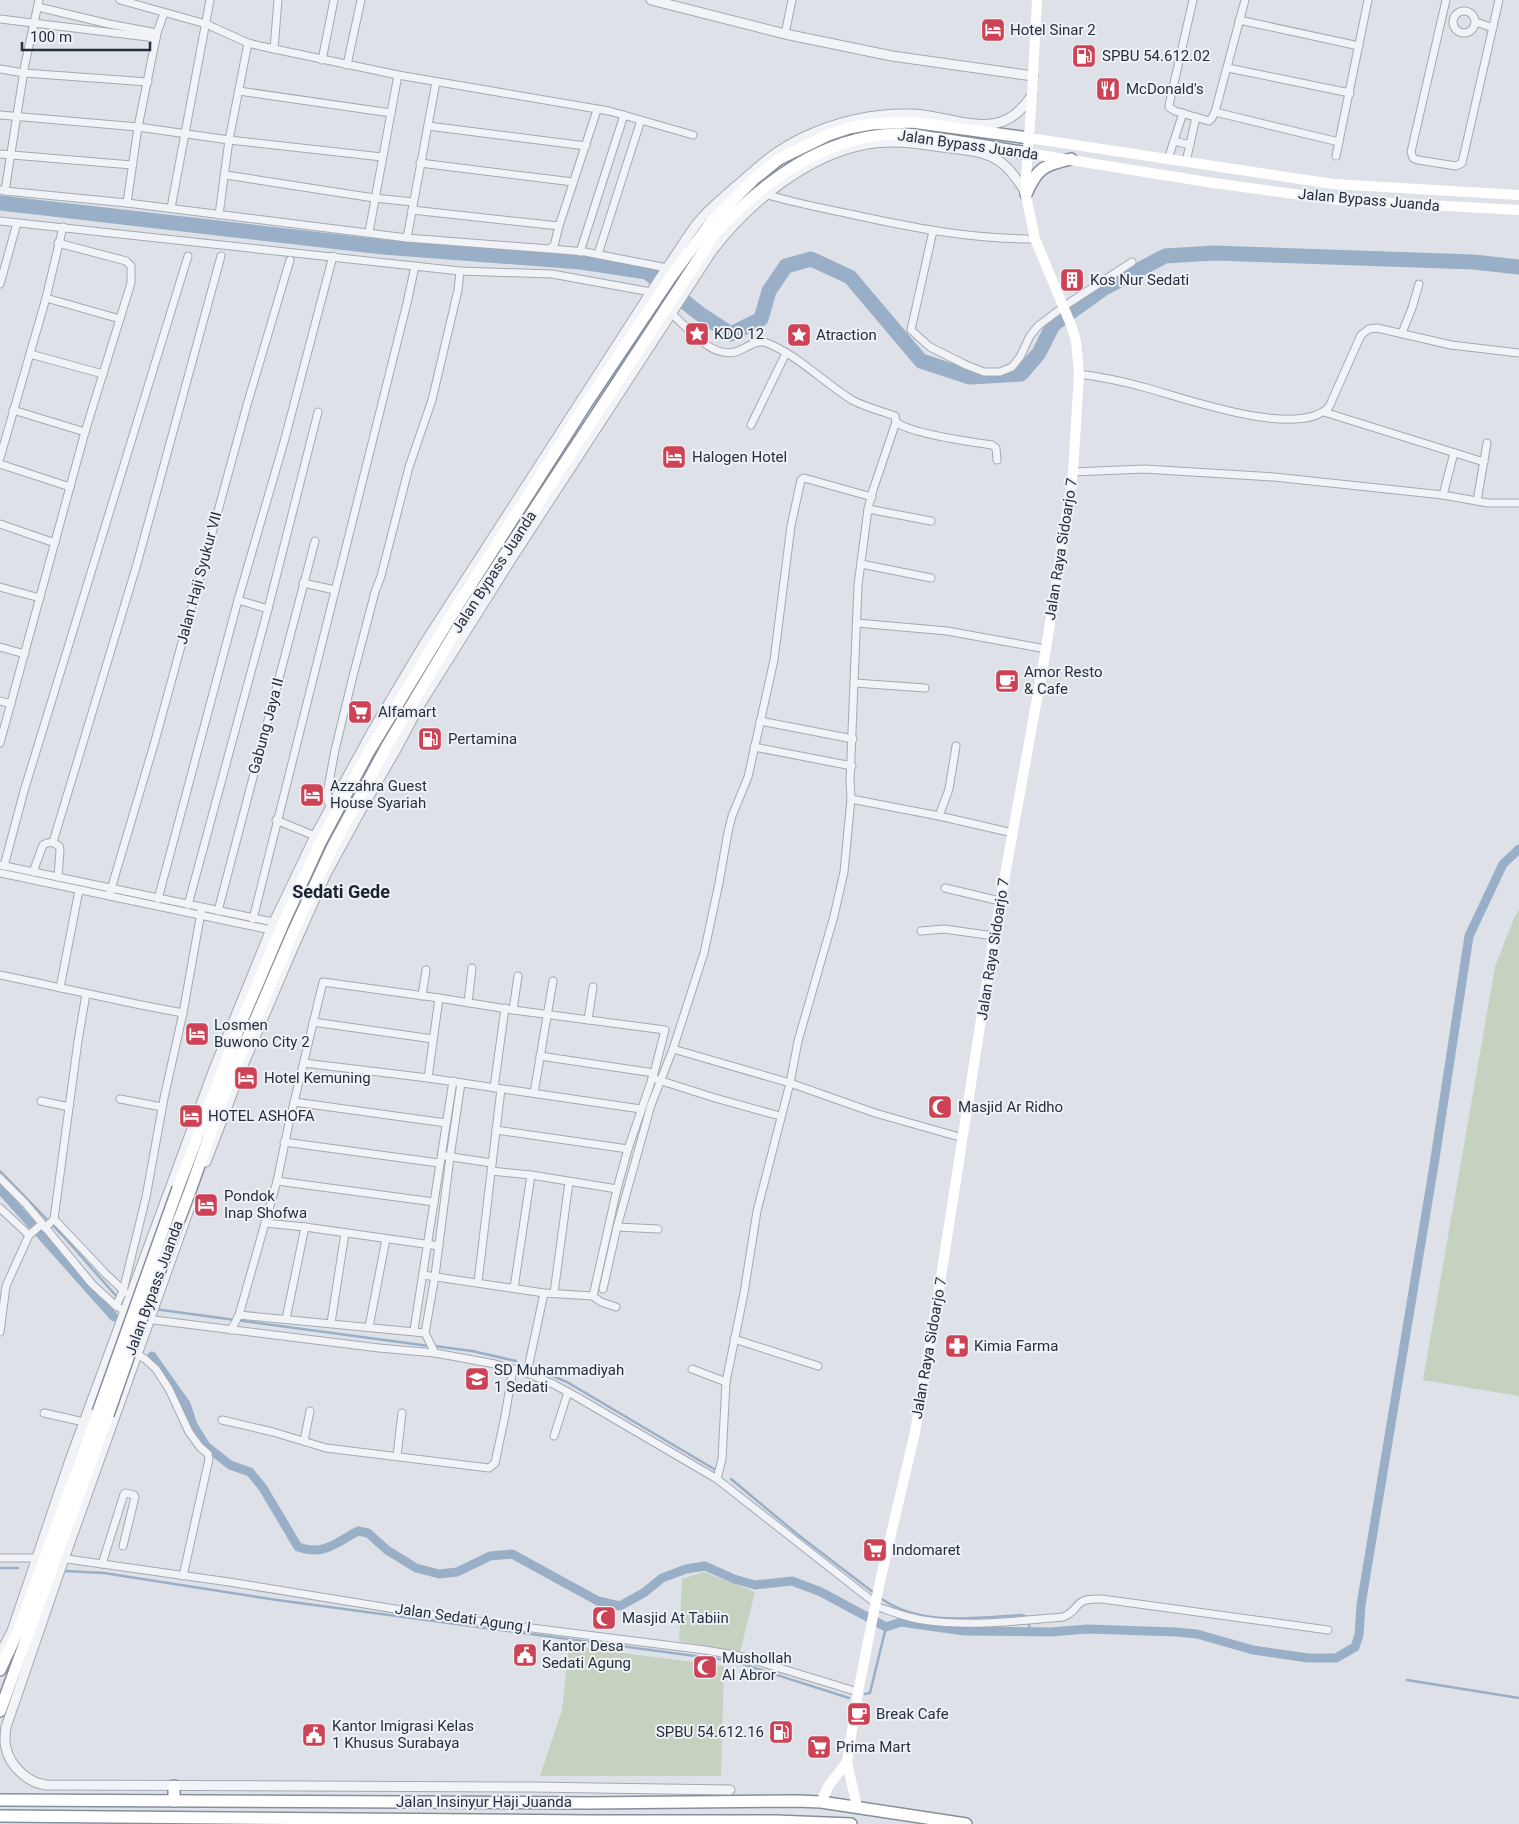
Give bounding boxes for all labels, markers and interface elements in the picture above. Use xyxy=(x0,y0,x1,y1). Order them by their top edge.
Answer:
hotel icon: Hotel Sinar 2 xyxy=(980,17,1006,43)
scale bar xyxy=(22,20,150,52)
place label: Hotel Sinar 2 xyxy=(1010,21,1096,39)
text: 100 m xyxy=(30,28,72,46)
fuel station icon: SPBU 54.612.02 xyxy=(1071,43,1097,69)
place label: SPBU 54.612.02 xyxy=(1102,47,1210,65)
restaurant icon: McDonald's xyxy=(1095,76,1121,102)
place label: McDonald's xyxy=(1126,80,1204,98)
street label: Jalan Bypass Juanda xyxy=(896,126,1040,164)
street label: Jalan Bypass Juanda xyxy=(1297,185,1441,215)
building icon: Kos Nur Sedati xyxy=(1059,267,1085,293)
place label: Kos Nur Sedati xyxy=(1090,271,1189,289)
place icon: KDO 12 xyxy=(684,321,710,347)
place icon: Atraction xyxy=(786,322,812,348)
place label: KDO 12 xyxy=(714,325,764,343)
place label: Atraction xyxy=(816,326,877,344)
hotel icon: Halogen Hotel xyxy=(661,444,687,470)
place label: Halogen Hotel xyxy=(692,448,787,466)
street label: Jalan Raya Sidoarjo 7 xyxy=(1041,477,1081,621)
street label: Jalan Bypass Juanda xyxy=(448,508,540,636)
street label: Jalan Haji Syukur VII xyxy=(173,510,225,646)
place label: Amor Resto & Cafe xyxy=(1024,663,1103,698)
cafe icon: Amor Resto & Cafe xyxy=(994,668,1020,694)
street label: Gabung Jaya II xyxy=(245,676,287,776)
supermarket icon: Alfamart xyxy=(347,699,373,725)
place label: Alfamart xyxy=(378,703,437,721)
fuel station icon: Pertamina xyxy=(417,726,443,752)
place label: Pertamina xyxy=(448,730,517,748)
place label: Azzahra Guest House Syariah xyxy=(330,777,427,812)
hotel icon: Azzahra Guest House Syariah xyxy=(299,782,325,808)
street label: Jalan Raya Sidoarjo 7 xyxy=(973,877,1013,1021)
district label: Sedati Gede xyxy=(292,881,390,902)
place label: Losmen Buwono City 2 xyxy=(214,1016,310,1051)
hotel icon: Losmen Buwono City 2 xyxy=(184,1021,210,1047)
hotel icon: Hotel Kemuning xyxy=(233,1065,259,1091)
place label: Hotel Kemuning xyxy=(264,1069,371,1087)
mosque icon: Masjid Ar Ridho xyxy=(927,1094,953,1120)
place label: Masjid Ar Ridho xyxy=(958,1098,1063,1116)
hotel icon: HOTEL ASHOFA xyxy=(178,1103,204,1129)
place label: HOTEL ASHOFA xyxy=(208,1107,315,1125)
place label: Pondok Inap Shofwa xyxy=(224,1187,307,1222)
hotel icon: Pondok Inap Shofwa xyxy=(193,1192,219,1218)
street label: Jalan Bypass Juanda xyxy=(121,1218,187,1358)
street label: Jalan Raya Sidoarjo 7 xyxy=(908,1276,950,1420)
pharmacy icon: Kimia Farma xyxy=(944,1333,970,1359)
place label: Kimia Farma xyxy=(974,1337,1058,1355)
place label: SD Muhammadiyah 1 Sedati xyxy=(494,1361,624,1396)
school or university icon: SD Muhammadiyah 1 Sedati xyxy=(464,1366,490,1392)
supermarket icon: Indomaret xyxy=(862,1537,888,1563)
place label: Indomaret xyxy=(892,1541,961,1559)
street label: Jalan Sedati Agung I xyxy=(394,1600,532,1636)
mosque icon: Masjid At Tabiin xyxy=(591,1605,617,1631)
place label: Masjid At Tabiin xyxy=(622,1609,729,1627)
place label: Kantor Desa Sedati Agung xyxy=(542,1637,631,1672)
public building icon: Kantor Desa Sedati Agung xyxy=(512,1642,538,1668)
place label: Mushollah Al Abror xyxy=(722,1649,792,1684)
mosque icon: Mushollah Al Abror xyxy=(692,1654,718,1680)
cafe icon: Break Cafe xyxy=(846,1701,872,1727)
place label: Break Cafe xyxy=(876,1705,949,1723)
place label: Kantor Imigrasi Kelas 1 Khusus Surabaya xyxy=(332,1717,474,1752)
fuel station icon: SPBU 54.612.16 xyxy=(768,1719,794,1745)
public building icon: Kantor Imigrasi Kelas 1 Khusus Surabaya xyxy=(301,1722,327,1748)
place label: SPBU 54.612.16 xyxy=(656,1723,764,1741)
supermarket icon: Prima Mart xyxy=(806,1734,832,1760)
place label: Prima Mart xyxy=(836,1738,911,1756)
street label: Jalan Insinyur Haji Juanda xyxy=(396,1793,572,1811)

